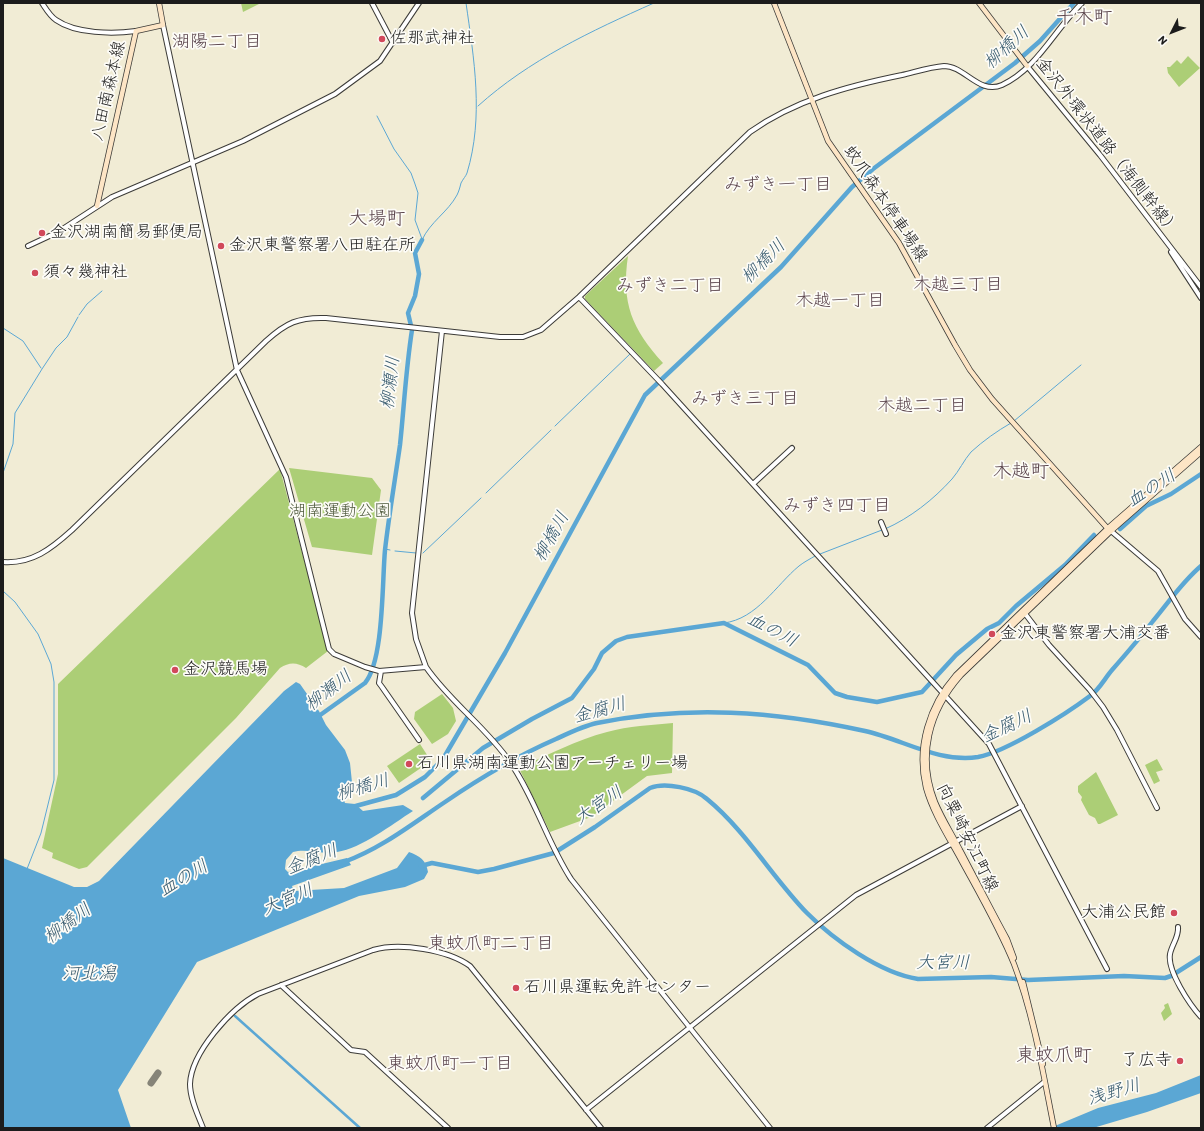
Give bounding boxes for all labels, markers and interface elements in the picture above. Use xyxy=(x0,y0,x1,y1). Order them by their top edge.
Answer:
district label: 千木町 xyxy=(1056,7,1112,29)
north arrow xyxy=(1152,12,1192,52)
water label: 柳橋川 xyxy=(980,22,1034,74)
place label: 佐那武神社 xyxy=(390,29,475,49)
district label: 湖陽二丁目 xyxy=(172,31,262,53)
text: N xyxy=(1155,33,1170,47)
marker: 佐那武神社 xyxy=(377,34,387,44)
street label: 八田南森本線 xyxy=(88,39,130,143)
street label: 金沢外環状道路（海側幹線） xyxy=(1031,54,1183,240)
street label: 蚊爪森本停車場線 xyxy=(839,142,931,266)
district label: みずき一丁目 xyxy=(724,174,832,196)
district label: 大場町 xyxy=(349,208,405,230)
place label: 金沢湖南簡易郵便局 xyxy=(50,223,203,243)
marker: 金沢湖南簡易郵便局 xyxy=(37,228,47,238)
water label: 柳橋川 xyxy=(737,235,791,289)
place label: 金沢東警察署八田駐在所 xyxy=(229,236,416,256)
marker: 金沢東警察署八田駐在所 xyxy=(216,241,226,251)
place label: 須々幾神社 xyxy=(43,263,128,283)
marker: 須々幾神社 xyxy=(30,268,40,278)
district label: 木越三丁目 xyxy=(913,274,1003,296)
district label: みずき二丁目 xyxy=(616,275,724,297)
district label: 木越一丁目 xyxy=(795,290,885,312)
water label: 柳瀬川 xyxy=(377,355,405,411)
district label: みずき三丁目 xyxy=(691,388,799,410)
district label: 木越二丁目 xyxy=(877,395,967,417)
district label: 木越町 xyxy=(993,461,1049,483)
water label: 血の川 xyxy=(1123,465,1181,513)
district label: みずき四丁目 xyxy=(783,495,891,517)
park label: 湖南運動公園 xyxy=(289,502,391,522)
water label: 柳橋川 xyxy=(529,508,575,566)
water label: 血の川 xyxy=(743,609,801,653)
place label: 金沢東警察署大浦交番 xyxy=(1000,624,1170,644)
marker: 金沢東警察署大浦交番 xyxy=(987,629,997,639)
place label: 金沢競馬場 xyxy=(183,660,268,680)
marker: 金沢競馬場 xyxy=(170,665,180,675)
water label: 柳瀬川 xyxy=(301,666,357,716)
water label: 金腐川 xyxy=(571,694,629,728)
water label: 金腐川 xyxy=(978,706,1036,748)
place label: 石川県湖南運動公園アーチェリー場 xyxy=(417,754,688,774)
marker: 石川県湖南運動公園アーチェリー場 xyxy=(404,759,414,769)
water label: 柳橋川 xyxy=(334,770,392,806)
street label: 向粟崎安江町線 xyxy=(932,780,1002,896)
water label: 大宮川 xyxy=(571,782,627,830)
water label: 金腐川 xyxy=(283,840,341,880)
water label: 血の川 xyxy=(155,856,213,902)
water label: 大宮川 xyxy=(259,880,317,920)
water label: 柳橋川 xyxy=(40,899,96,949)
place label: 大浦公民館 xyxy=(1081,903,1166,923)
marker: 大浦公民館 xyxy=(1169,908,1179,918)
district label: 東蚊爪町二丁目 xyxy=(428,933,554,955)
water label: 大宮川 xyxy=(916,952,970,974)
water label: 河北潟 xyxy=(62,963,116,985)
place label: 石川県運転免許センター xyxy=(524,978,711,998)
marker: 石川県運転免許センター xyxy=(511,983,521,993)
district label: 東蚊爪町 xyxy=(1016,1045,1092,1067)
place label: 了広寺 xyxy=(1121,1051,1172,1071)
district label: 東蚊爪町一丁目 xyxy=(387,1053,513,1075)
marker: 了広寺 xyxy=(1175,1056,1185,1066)
water label: 浅野川 xyxy=(1085,1075,1143,1111)

